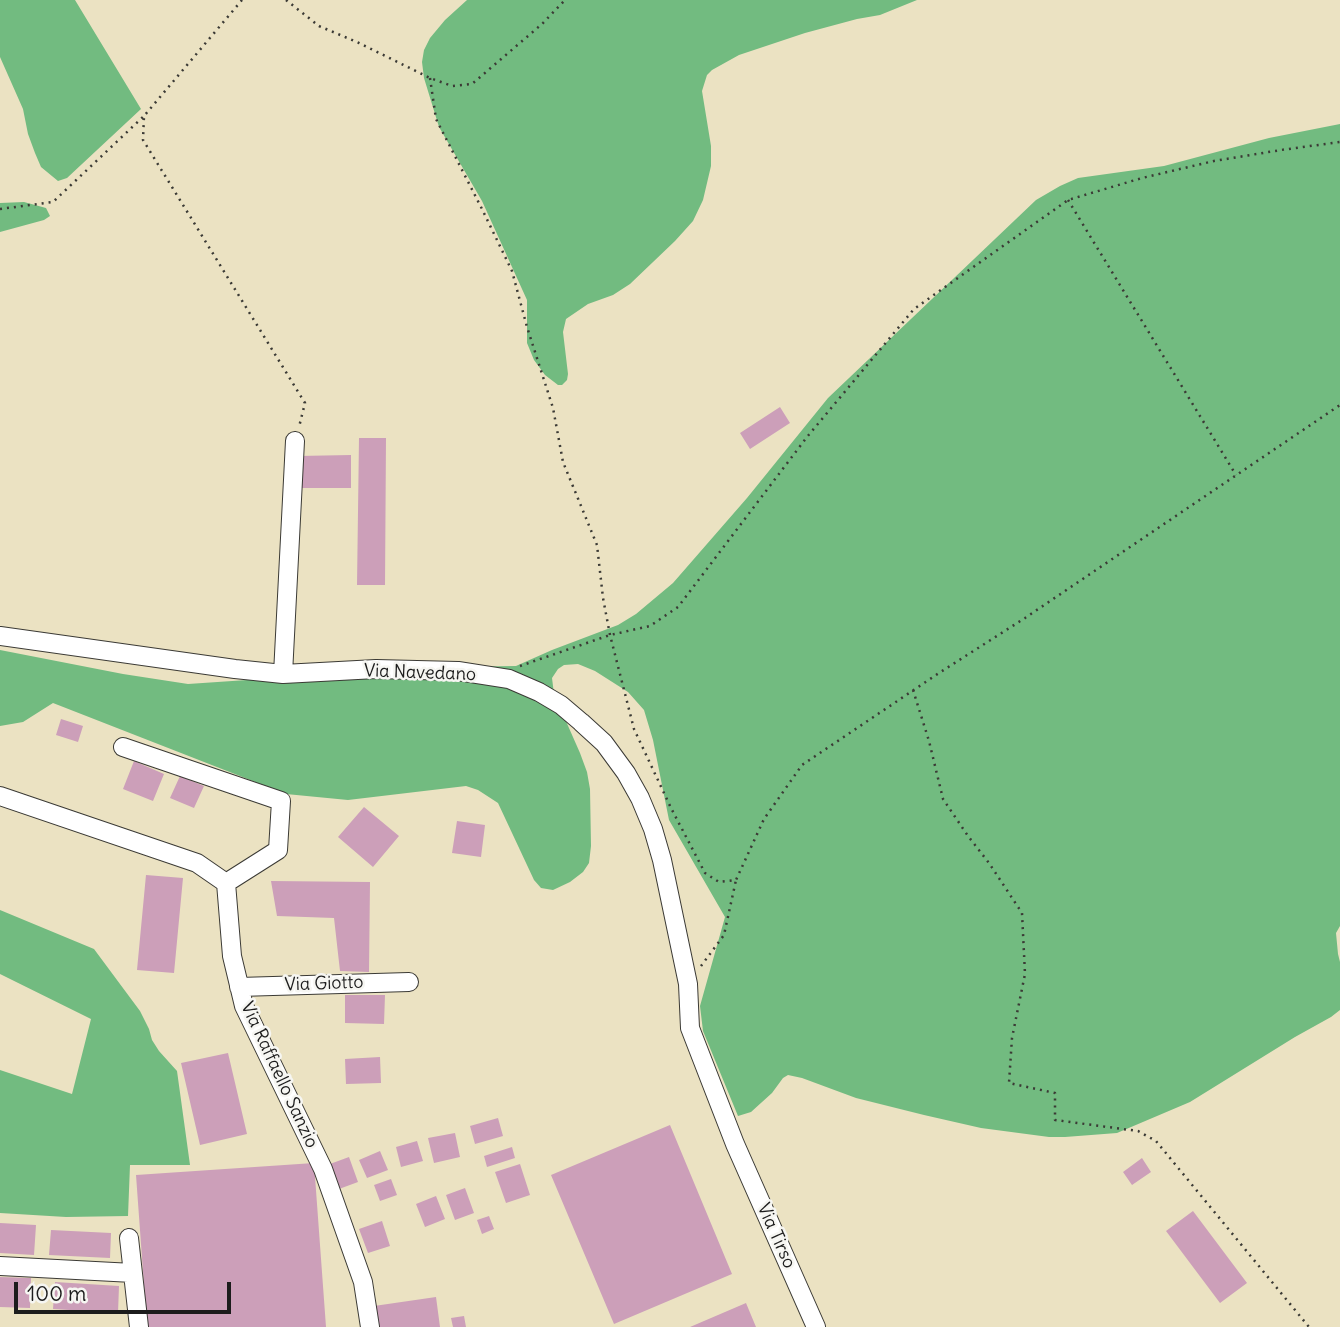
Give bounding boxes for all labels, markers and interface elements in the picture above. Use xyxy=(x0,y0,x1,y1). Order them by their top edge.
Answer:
street label: Via Navedano xyxy=(364,660,476,686)
street label: Via Giotto xyxy=(284,972,364,996)
street label: Via Raffaello Sanzio xyxy=(236,998,322,1152)
street label: Via Tirso xyxy=(752,1200,800,1272)
scale bar xyxy=(18,1268,234,1312)
text: 100 m xyxy=(27,1280,86,1307)

